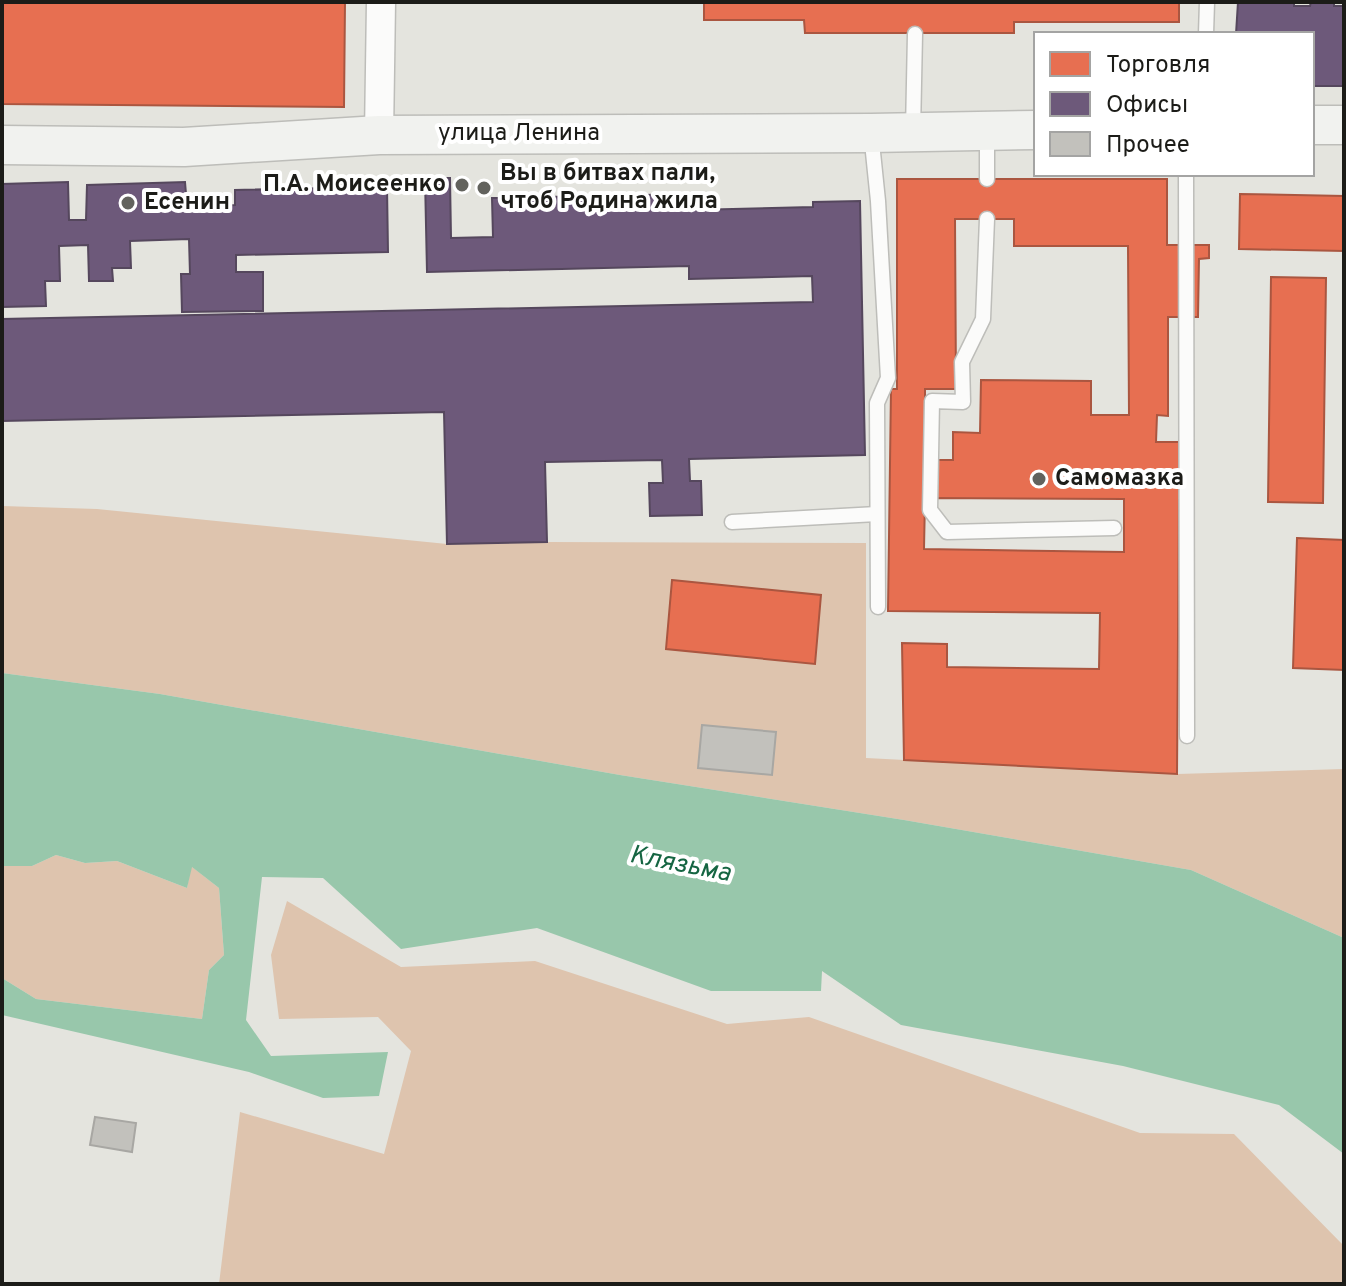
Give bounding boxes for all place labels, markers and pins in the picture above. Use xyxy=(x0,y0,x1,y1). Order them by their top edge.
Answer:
place label: Вы в битвах пали, чтоб Родина жила xyxy=(500,159,718,217)
place label: П.А. Моисеенко xyxy=(263,170,446,200)
marker: П.А. Моисеенко xyxy=(453,176,471,194)
marker: Вы в битвах пали, чтоб Родина жила xyxy=(475,179,493,197)
place label: Есенин xyxy=(144,188,230,218)
marker: Есенин xyxy=(119,194,137,212)
place label: Самомазка xyxy=(1055,464,1184,494)
marker: Самомазка xyxy=(1030,470,1048,488)

